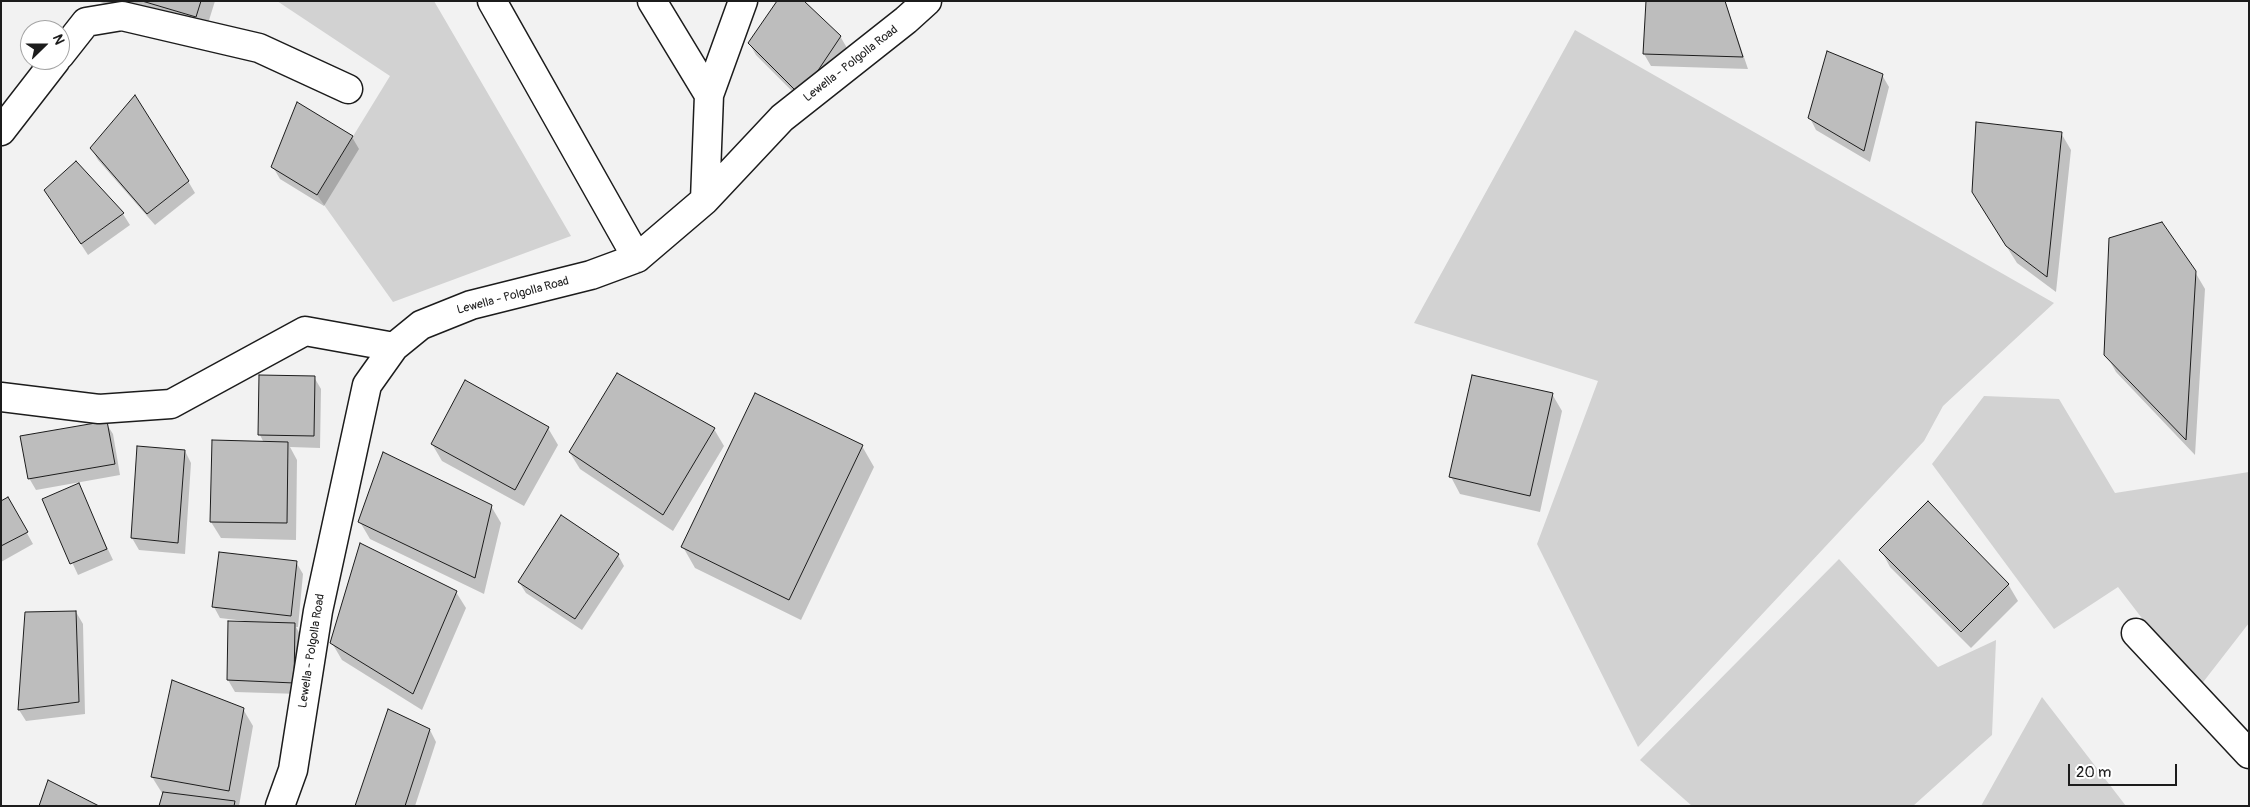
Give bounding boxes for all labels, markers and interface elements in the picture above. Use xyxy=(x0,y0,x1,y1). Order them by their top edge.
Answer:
north arrow xyxy=(20,20,70,70)
street label: Lewella - Polgolla Road xyxy=(801,23,901,105)
text: N xyxy=(49,32,68,47)
street label: Lewella - Polgolla Road xyxy=(455,274,571,318)
street label: Lewella - Polgolla Road xyxy=(296,593,328,709)
scale bar xyxy=(2070,754,2179,786)
text: 20 m xyxy=(2076,763,2111,782)

